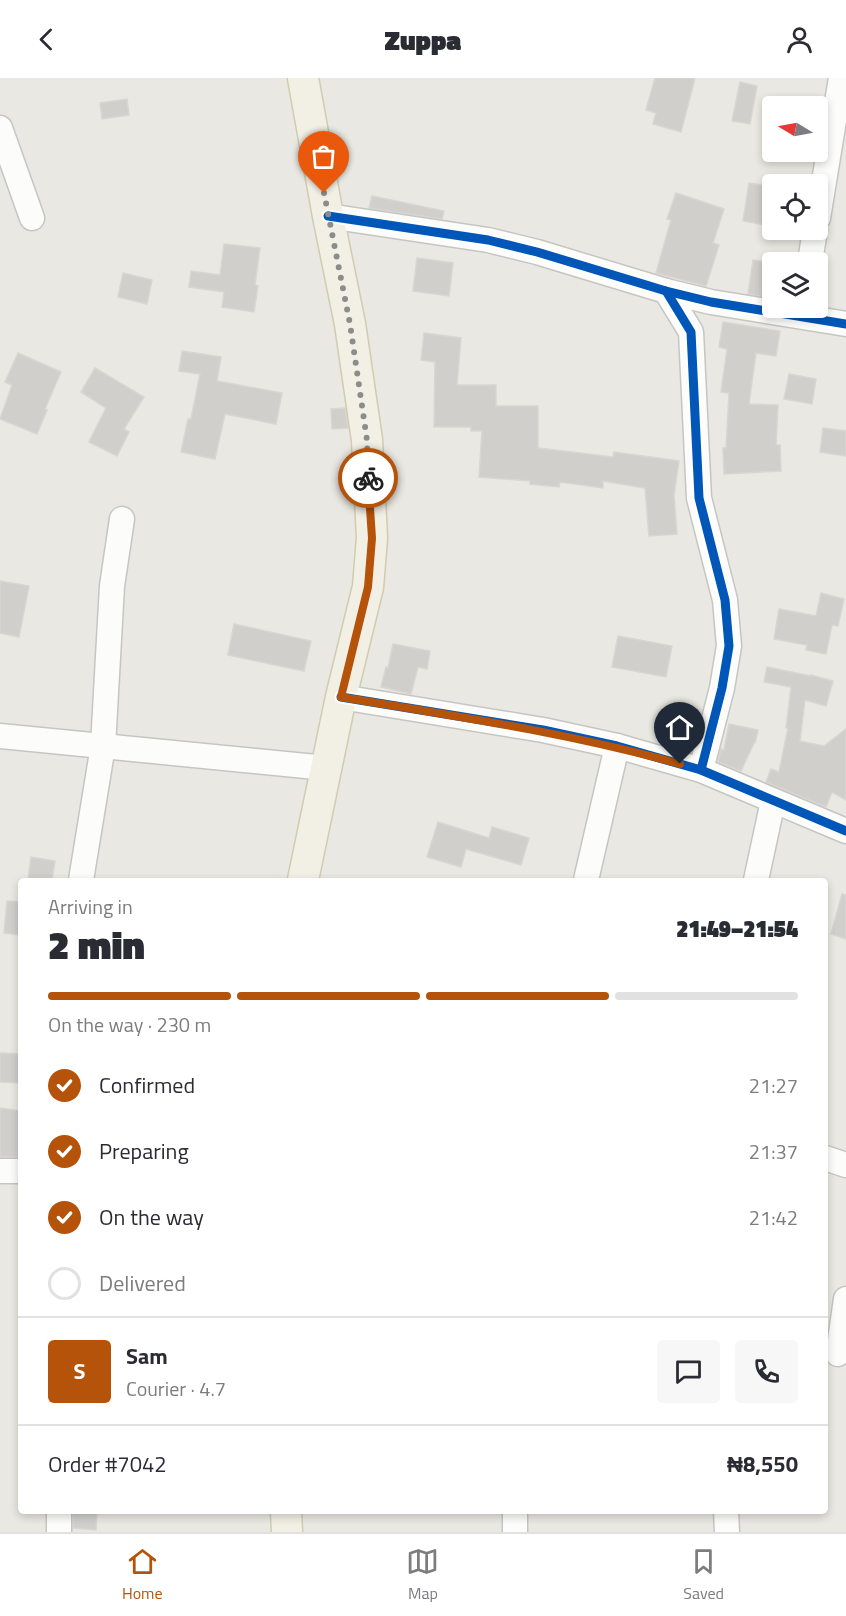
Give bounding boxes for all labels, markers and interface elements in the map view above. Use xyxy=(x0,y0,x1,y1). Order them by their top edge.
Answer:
text: Zuppa xyxy=(385,19,461,60)
icon: back xyxy=(30,23,63,56)
icon: person xyxy=(783,23,816,56)
north arrow xyxy=(762,96,828,162)
map controls xyxy=(762,96,828,318)
pin xyxy=(298,131,349,193)
icon: bag xyxy=(307,140,340,173)
button: locate xyxy=(762,174,828,240)
button: layers xyxy=(762,252,828,318)
courier xyxy=(338,448,398,508)
icon: bike xyxy=(352,462,385,495)
pin xyxy=(654,702,705,764)
icon: home xyxy=(663,711,696,744)
text: Arriving in xyxy=(48,891,133,922)
text: 21:49–21:54 xyxy=(676,912,798,946)
text: 2 min xyxy=(48,915,145,974)
text: On the way · 230 m xyxy=(48,1009,211,1040)
text: Confirmed xyxy=(99,1068,195,1102)
icon: check xyxy=(48,1069,81,1102)
text: 21:27 xyxy=(749,1070,798,1101)
text: Preparing xyxy=(99,1134,189,1168)
icon: check xyxy=(48,1135,81,1168)
text: 21:37 xyxy=(749,1136,798,1167)
text: On the way xyxy=(99,1200,204,1234)
icon: check xyxy=(48,1201,81,1234)
text: 21:42 xyxy=(749,1202,798,1233)
text: Delivered xyxy=(99,1266,186,1300)
text: Sam xyxy=(126,1339,168,1373)
button: chat xyxy=(657,1340,720,1403)
button: phone xyxy=(735,1340,798,1403)
text: S xyxy=(74,1354,85,1388)
text: Courier · 4.7 xyxy=(126,1373,226,1404)
text: Order #7042 xyxy=(48,1447,167,1481)
text: ₦8,550 xyxy=(727,1447,798,1481)
tab: Home xyxy=(122,1545,163,1605)
tab: Map xyxy=(406,1545,439,1605)
tab: Saved xyxy=(683,1545,724,1605)

